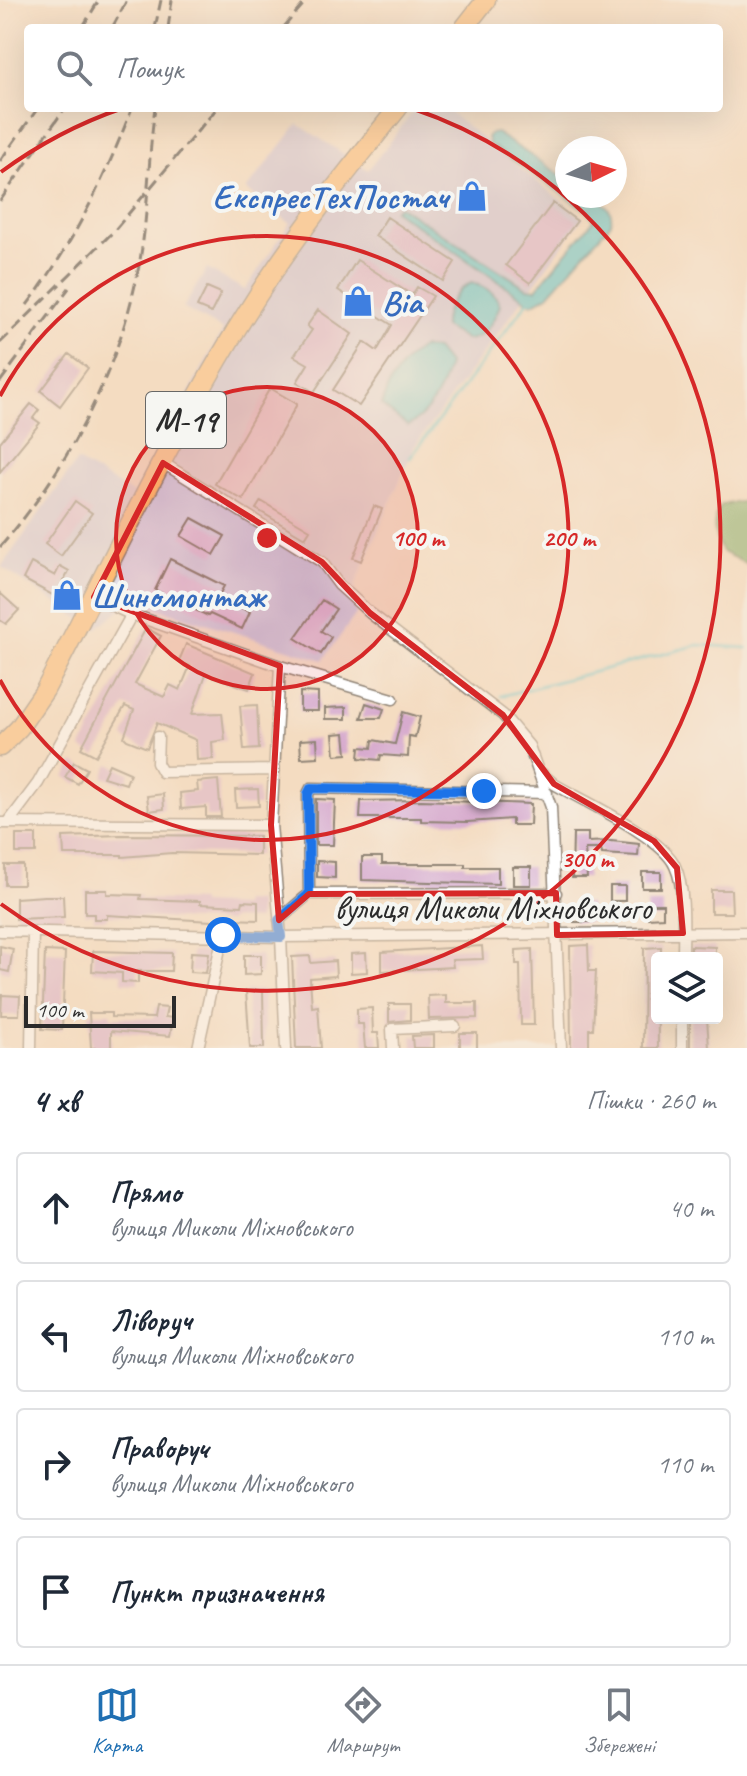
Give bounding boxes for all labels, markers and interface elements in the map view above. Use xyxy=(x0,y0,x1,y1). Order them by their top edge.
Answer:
search box xyxy=(24,24,723,112)
icon: search xyxy=(52,46,96,90)
text: Пошук xyxy=(116,49,183,87)
north arrow xyxy=(555,136,627,208)
place label: ЕкспресТехПостач xyxy=(212,175,452,218)
shop icon: ЕкспресТехПостач xyxy=(455,179,489,213)
place label: Віа xyxy=(382,280,425,323)
shop icon: Віа xyxy=(341,284,375,318)
road number: М-19 xyxy=(146,392,226,448)
text: 100 m xyxy=(392,523,446,553)
text: 200 m xyxy=(543,523,597,553)
centre of rings xyxy=(253,524,281,552)
place label: Шиномонтаж xyxy=(91,574,268,617)
shop icon: Шиномонтаж xyxy=(50,578,84,612)
route end xyxy=(466,773,502,809)
text: 300 m xyxy=(561,844,615,874)
street label: вулиця Миколи Міхновського xyxy=(334,886,654,929)
route start xyxy=(205,917,241,953)
map controls xyxy=(651,952,723,1024)
button: layers xyxy=(651,952,723,1024)
scale bar xyxy=(24,992,176,1028)
text: 100 m xyxy=(36,996,83,1024)
text: 4 хв xyxy=(32,1079,78,1122)
text: Пішки · 260 m xyxy=(587,1084,715,1117)
text: Прямо xyxy=(110,1173,181,1211)
icon: ahead xyxy=(34,1186,78,1230)
text: 40 m xyxy=(669,1192,713,1225)
text: вулиця Миколи Міхновського xyxy=(110,1211,353,1244)
text: Ліворуч xyxy=(110,1301,191,1339)
icon: left xyxy=(34,1314,78,1358)
text: 110 m xyxy=(657,1320,713,1353)
text: вулиця Миколи Міхновського xyxy=(110,1339,353,1372)
text: Праворуч xyxy=(110,1429,208,1467)
icon: right xyxy=(34,1442,78,1486)
text: 110 m xyxy=(657,1448,713,1481)
text: вулиця Миколи Міхновського xyxy=(110,1467,353,1500)
icon: arrive xyxy=(34,1570,78,1614)
text: Пункт призначення xyxy=(110,1573,324,1611)
tab: Карта xyxy=(92,1683,142,1759)
tab: Маршрут xyxy=(327,1683,399,1759)
tab: Збережені xyxy=(583,1683,655,1759)

